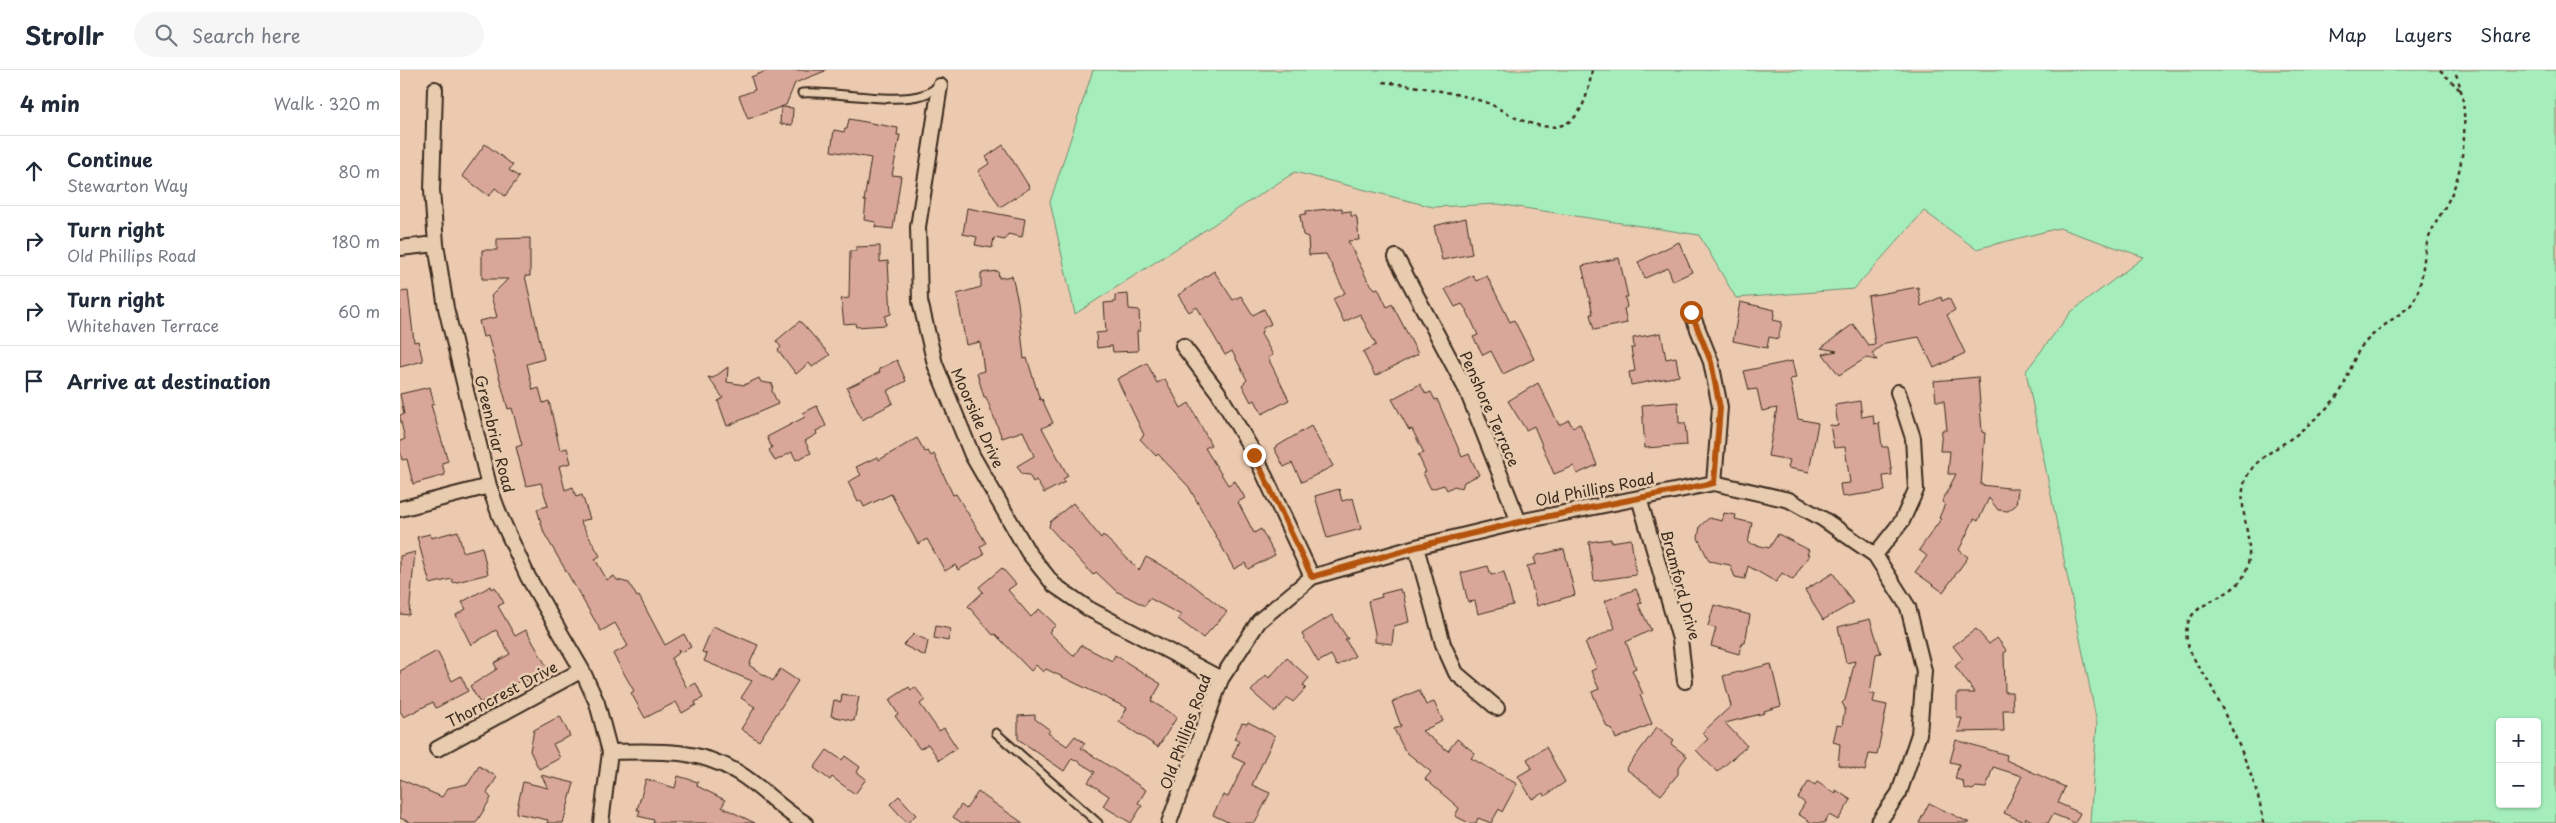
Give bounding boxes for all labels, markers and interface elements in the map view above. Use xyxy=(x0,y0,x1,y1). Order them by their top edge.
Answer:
search box xyxy=(134,12,484,57)
text: Strollr xyxy=(25,17,104,53)
icon: search xyxy=(152,21,180,49)
text: Search here xyxy=(192,21,301,49)
text: Map xyxy=(2328,21,2367,48)
text: Layers xyxy=(2395,21,2452,48)
text: Share xyxy=(2480,21,2531,48)
text: 4 min xyxy=(20,87,80,119)
text: Walk · 320 m xyxy=(274,91,380,115)
text: Continue xyxy=(67,145,153,173)
icon: ahead xyxy=(20,157,48,185)
text: 80 m xyxy=(338,159,380,183)
text: Stewarton Way xyxy=(67,173,188,197)
text: Turn right xyxy=(67,215,165,243)
icon: right xyxy=(20,227,48,255)
text: 180 m xyxy=(332,229,380,253)
text: Old Phillips Road xyxy=(67,243,196,267)
text: Turn right xyxy=(67,285,165,313)
icon: right xyxy=(20,297,48,325)
text: 60 m xyxy=(338,299,380,323)
route start xyxy=(1680,301,1703,324)
text: Whitehaven Terrace xyxy=(67,313,219,337)
street label: Penshore Terrace xyxy=(1455,347,1526,470)
street label: Moorside Drive xyxy=(946,364,1011,471)
icon: arrive xyxy=(20,367,48,395)
text: Arrive at destination xyxy=(67,367,271,395)
street label: Greenbriar Road xyxy=(470,372,521,495)
route end xyxy=(1243,444,1266,467)
street label: Old Phillips Road xyxy=(1533,466,1656,511)
street label: Bramford Drive xyxy=(1656,527,1707,642)
street label: Thorncrest Drive xyxy=(442,655,561,733)
street label: Old Phillips Road xyxy=(1153,671,1216,792)
map controls xyxy=(2496,718,2541,808)
button: + xyxy=(2496,718,2541,763)
button: − xyxy=(2496,763,2541,808)

